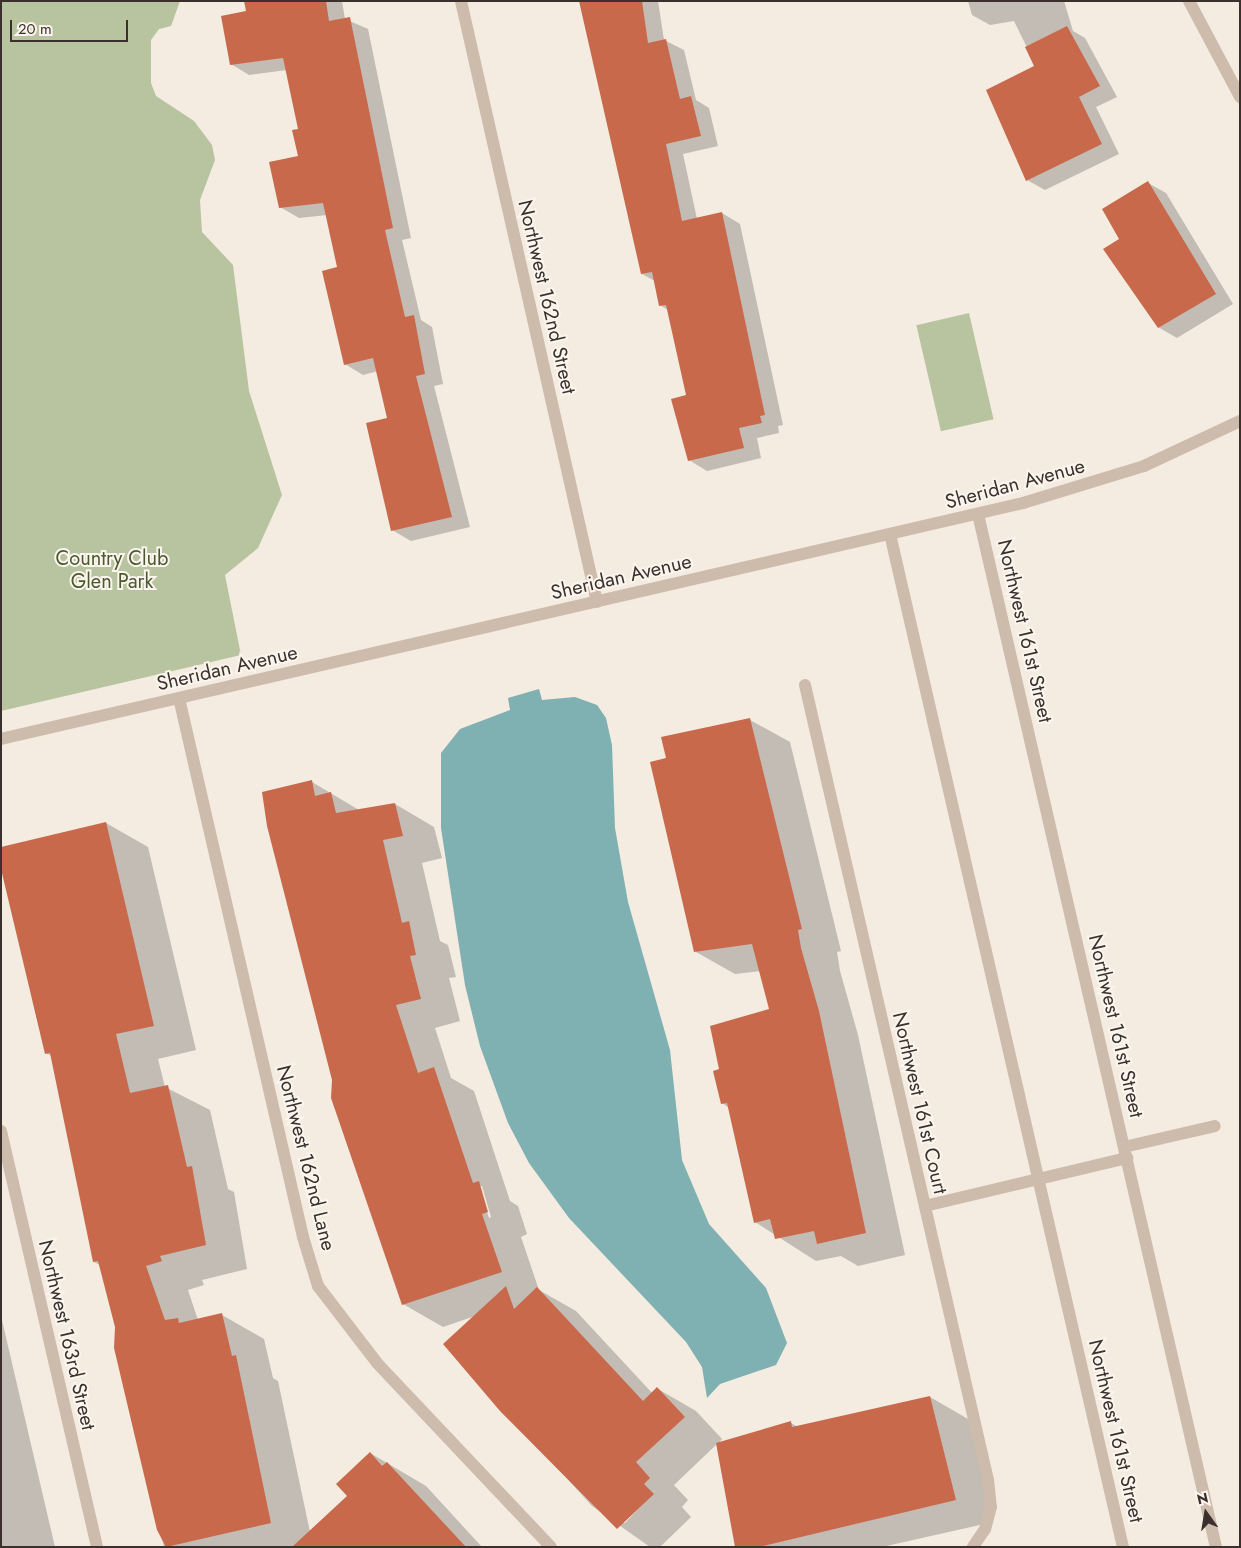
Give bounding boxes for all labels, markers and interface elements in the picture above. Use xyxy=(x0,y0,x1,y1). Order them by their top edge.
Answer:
scale bar xyxy=(12,10,130,42)
text: 20 m xyxy=(18,18,52,40)
street label: Northwest 162nd Street xyxy=(513,198,581,396)
street label: Sheridan Avenue xyxy=(943,454,1087,514)
street label: Northwest 161st Street xyxy=(992,537,1058,725)
park label: Country Club Glen Park xyxy=(56,547,168,594)
street label: Sheridan Avenue xyxy=(548,549,694,605)
street label: Sheridan Avenue xyxy=(154,640,300,696)
street label: Northwest 161st Street xyxy=(1083,932,1149,1120)
street label: Northwest 161st Court xyxy=(887,1010,953,1196)
street label: Northwest 162nd Lane xyxy=(271,1063,341,1253)
street label: Northwest 163rd Street xyxy=(33,1238,101,1432)
street label: Northwest 161st Street xyxy=(1083,1337,1149,1525)
text: N xyxy=(1195,1487,1210,1509)
north arrow xyxy=(1181,1488,1231,1538)

